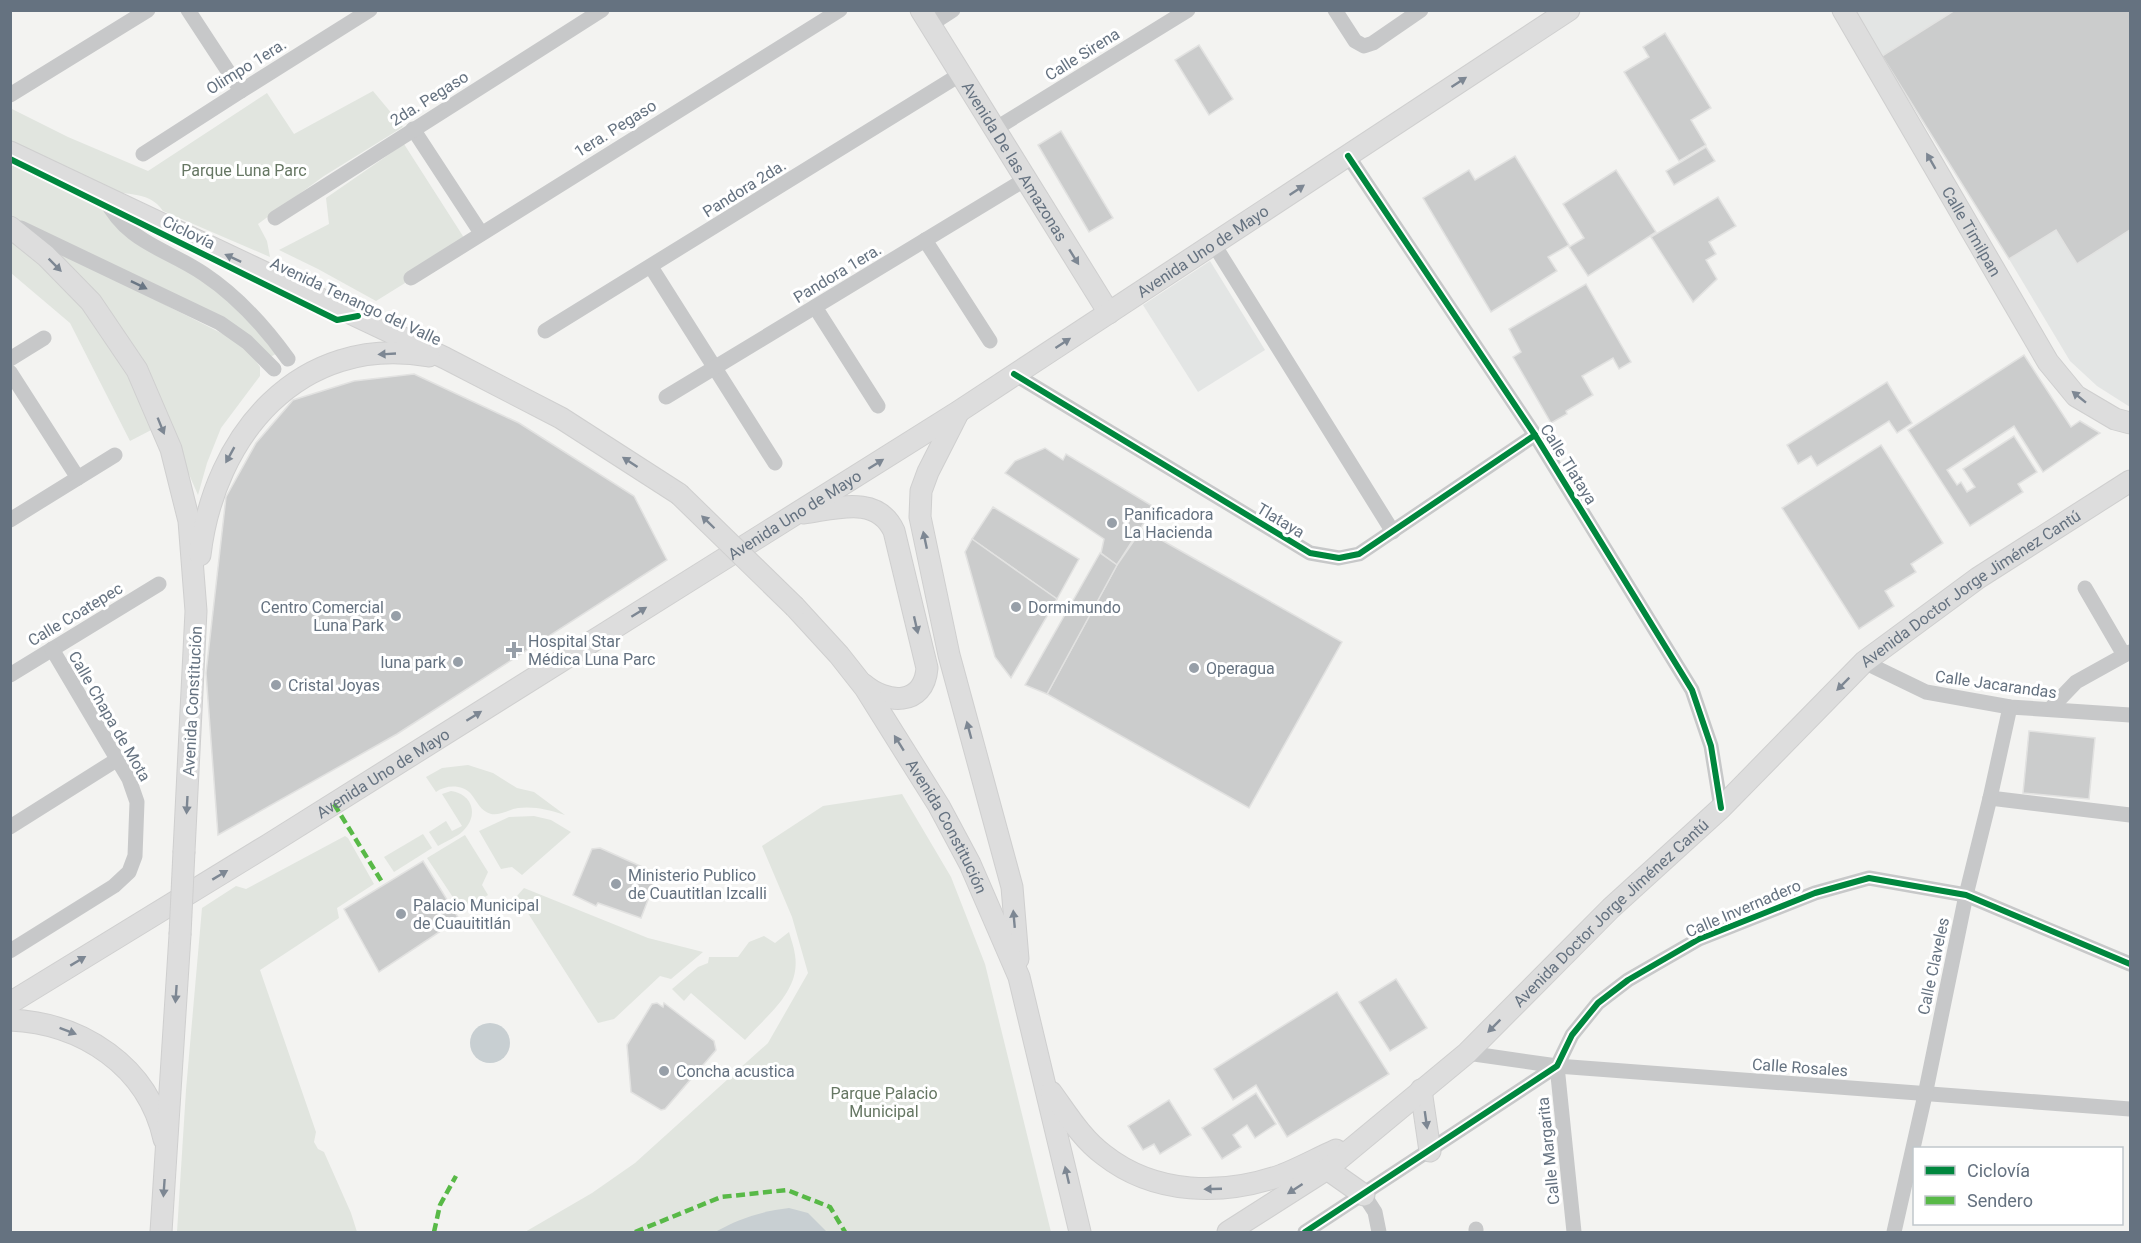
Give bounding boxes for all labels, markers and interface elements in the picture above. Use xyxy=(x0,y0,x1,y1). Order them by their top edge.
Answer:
street label: Calle Sirena xyxy=(1042,24,1123,85)
street label: Olimpo 1era. xyxy=(203,34,290,98)
street label: 2da. Pegaso xyxy=(387,67,472,130)
one-way arrow xyxy=(1451,76,1467,87)
street label: Avenida De las Amazonas xyxy=(958,78,1071,245)
street label: 1era. Pegaso xyxy=(571,96,660,161)
one-way arrow xyxy=(1926,153,1937,169)
street label: Pandora 2da. xyxy=(699,155,789,221)
park label: Parque Luna Parc xyxy=(181,161,307,180)
street label: Calle Timilpan xyxy=(1938,183,2005,280)
one-way arrow xyxy=(1288,184,1304,196)
street label: Avenida Uno de Mayo xyxy=(1134,201,1272,302)
street label: Ciclovía xyxy=(159,212,218,253)
street label: Pandora 1era. xyxy=(790,240,885,307)
one-way arrow xyxy=(1068,248,1079,265)
one-way arrow xyxy=(225,253,242,262)
street label: Avenida Tenango del Valle xyxy=(267,254,444,349)
one-way arrow xyxy=(47,258,61,272)
one-way arrow xyxy=(130,280,147,289)
one-way arrow xyxy=(1055,337,1071,348)
one-way arrow xyxy=(377,349,396,358)
one-way arrow xyxy=(2071,390,2087,403)
one-way arrow xyxy=(157,417,166,435)
street label: Calle Tlataya xyxy=(1536,421,1601,508)
one-way arrow xyxy=(225,447,235,464)
one-way arrow xyxy=(622,457,638,468)
one-way arrow xyxy=(868,459,884,470)
street label: Avenida Uno de Mayo xyxy=(725,466,865,564)
street label: Tlataya xyxy=(1254,499,1308,542)
place label: Panificadora La Hacienda xyxy=(1124,505,1213,542)
street label: Avenida Doctor Jorge Jiménez Cantú xyxy=(1857,506,2084,671)
one-way arrow xyxy=(700,515,715,529)
marker: Panificadora La Hacienda xyxy=(1105,516,1119,530)
one-way arrow xyxy=(920,530,929,549)
street label: Calle Coatepec xyxy=(24,579,126,650)
place label: Centro Comercial Luna Park xyxy=(260,598,385,635)
place label: Dormimundo xyxy=(1028,598,1121,617)
marker: Dormimundo xyxy=(1009,600,1023,614)
one-way arrow xyxy=(631,606,647,617)
marker: Centro Comercial Luna Park xyxy=(389,609,403,623)
one-way arrow xyxy=(912,616,922,634)
street label: Avenida Constitución xyxy=(179,625,206,777)
place label: Hospital Star Médica Luna Parc xyxy=(528,632,655,669)
marker: Hospital Star Médica Luna Parc xyxy=(505,641,523,659)
street label: Calle Chapa de Mota xyxy=(64,648,155,785)
place label: luna park xyxy=(381,653,447,672)
marker: luna park xyxy=(451,655,465,669)
place label: Operagua xyxy=(1206,659,1275,678)
marker: Operagua xyxy=(1187,661,1201,675)
street label: Calle Jacarandas xyxy=(1934,667,2058,702)
place label: Cristal Joyas xyxy=(288,676,380,695)
one-way arrow xyxy=(1836,676,1850,691)
marker: Cristal Joyas xyxy=(269,678,283,692)
one-way arrow xyxy=(466,710,482,721)
one-way arrow xyxy=(964,721,974,739)
street label: Avenida Uno de Mayo xyxy=(313,725,453,822)
one-way arrow xyxy=(893,735,905,751)
street label: Avenida Constitución xyxy=(902,756,991,897)
one-way arrow xyxy=(182,796,191,815)
street label: Avenida Doctor Jorge Jiménez Cantú xyxy=(1509,815,1713,1011)
place label: Ministerio Publico de Cuautitlan Izcalli xyxy=(628,866,767,903)
one-way arrow xyxy=(212,869,228,880)
street label: Calle Invernadero xyxy=(1683,876,1804,941)
marker: Ministerio Publico de Cuautitlan Izcalli xyxy=(609,877,623,891)
place label: Palacio Municipal de Cuauititlán xyxy=(413,896,539,933)
marker: Palacio Municipal de Cuauititlán xyxy=(394,907,408,921)
one-way arrow xyxy=(1010,910,1019,929)
street label: Calle Claveles xyxy=(1914,916,1953,1017)
one-way arrow xyxy=(70,956,86,967)
one-way arrow xyxy=(172,984,181,1003)
one-way arrow xyxy=(1487,1018,1501,1032)
one-way arrow xyxy=(59,1026,77,1036)
street label: Calle Rosales xyxy=(1751,1055,1848,1080)
place label: Concha acustica xyxy=(676,1062,795,1081)
marker: Concha acustica xyxy=(657,1064,671,1078)
park label: Parque Palacio Municipal xyxy=(830,1084,938,1121)
street label: Calle Margarita xyxy=(1533,1096,1564,1206)
one-way arrow xyxy=(1421,1111,1430,1130)
legend xyxy=(1913,1147,2123,1225)
text: Ciclovía xyxy=(1967,1160,2030,1181)
one-way arrow xyxy=(1061,1166,1071,1185)
one-way arrow xyxy=(159,1179,169,1198)
one-way arrow xyxy=(1287,1183,1303,1194)
one-way arrow xyxy=(1204,1184,1223,1193)
text: Sendero xyxy=(1967,1190,2033,1211)

